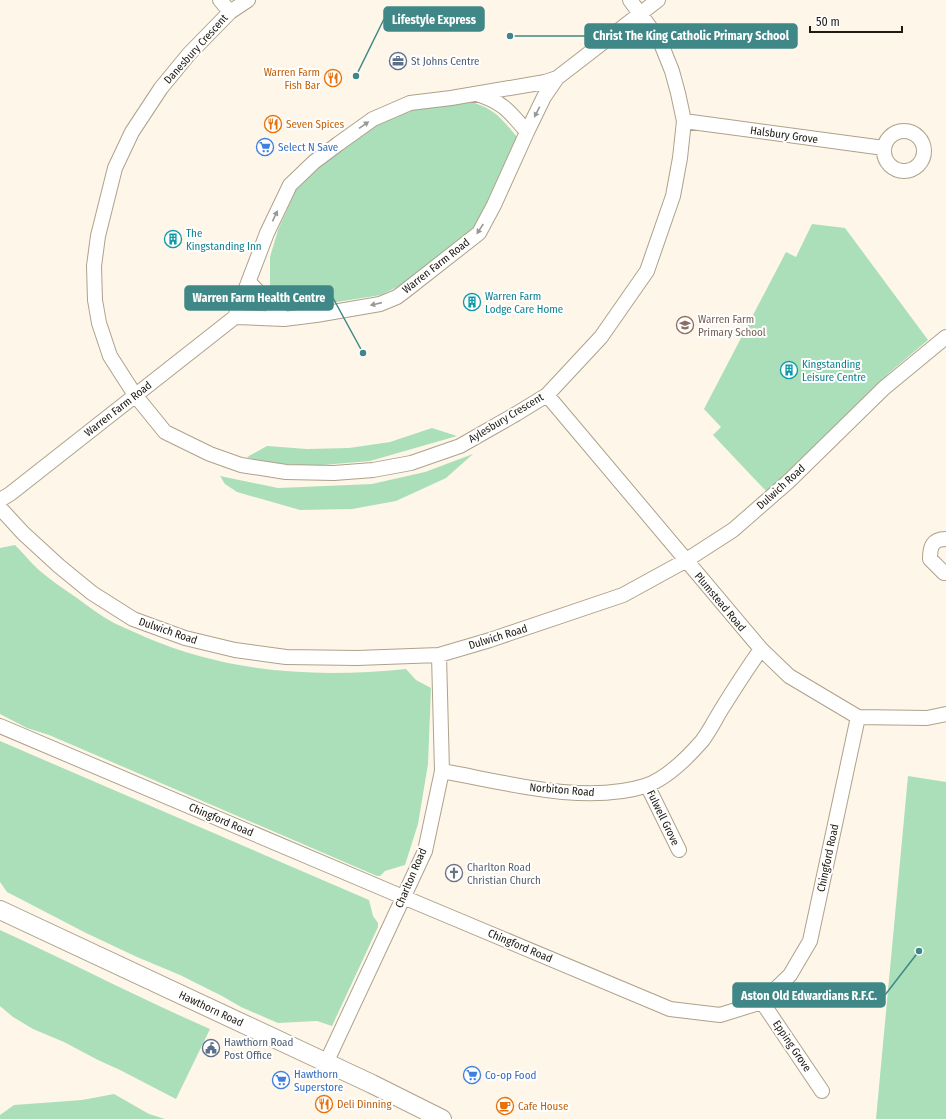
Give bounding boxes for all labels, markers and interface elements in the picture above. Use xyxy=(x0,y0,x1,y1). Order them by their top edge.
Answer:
callout: Lifestyle Express xyxy=(384,7,484,31)
scale bar xyxy=(810,8,902,34)
street label: Danesbury Crescent xyxy=(161,11,231,86)
text: Lifestyle Express xyxy=(392,13,477,27)
text: 50 m xyxy=(816,15,840,29)
callout: Christ The King Catholic Primary School xyxy=(585,24,797,48)
text: Christ The King Catholic Primary School xyxy=(593,29,790,43)
office icon: St Johns Centre xyxy=(388,51,408,71)
place label: St Johns Centre xyxy=(411,55,479,68)
place label: Warren Farm Fish Bar xyxy=(264,66,320,92)
restaurant icon: Warren Farm Fish Bar xyxy=(323,68,343,88)
one-way arrow xyxy=(534,106,540,118)
restaurant icon: Seven Spices xyxy=(263,114,283,134)
place label: Seven Spices xyxy=(286,118,345,131)
one-way arrow xyxy=(359,121,370,129)
street label: Halsbury Grove xyxy=(749,124,819,146)
supermarket icon: Select N Save xyxy=(255,137,275,157)
place label: Select N Save xyxy=(278,141,338,154)
one-way arrow xyxy=(272,210,278,222)
one-way arrow xyxy=(477,223,484,235)
place label: The Kingstanding Inn xyxy=(186,227,262,253)
building icon: The Kingstanding Inn xyxy=(163,229,183,249)
street label: Warren Farm Road xyxy=(400,236,472,296)
callout: Warren Farm Health Centre xyxy=(185,286,333,310)
place label: Warren Farm Lodge Care Home xyxy=(485,290,563,316)
text: Warren Farm Health Centre xyxy=(193,291,325,305)
building icon: Warren Farm Lodge Care Home xyxy=(462,292,482,312)
one-way arrow xyxy=(370,301,382,307)
place label: Warren Farm Primary School xyxy=(698,313,766,339)
school or university icon: Warren Farm Primary School xyxy=(675,315,695,335)
place label: Kingstanding Leisure Centre xyxy=(802,358,866,384)
building icon: Kingstanding Leisure Centre xyxy=(779,360,799,380)
street label: Warren Farm Road xyxy=(82,379,154,439)
street label: Aylesbury Crescent xyxy=(466,390,546,445)
street label: Dulwich Road xyxy=(754,462,808,512)
street label: Plumstead Road xyxy=(692,570,748,634)
street label: Dulwich Road xyxy=(137,615,199,647)
street label: Dulwich Road xyxy=(467,622,529,652)
street label: Norbiton Road xyxy=(529,781,595,799)
street label: Fulwell Grove xyxy=(644,788,682,848)
street label: Chingford Road xyxy=(187,801,255,839)
street label: Chingford Road xyxy=(814,823,842,893)
street label: Charlton Road xyxy=(393,846,429,910)
place label: Charlton Road Christian Church xyxy=(467,861,541,887)
church icon: Charlton Road Christian Church xyxy=(444,863,464,883)
street label: Chingford Road xyxy=(486,927,554,965)
callout: Aston Old Edwardians R.F.C. xyxy=(733,983,885,1007)
street label: Hawthorn Road xyxy=(177,988,245,1030)
text: Aston Old Edwardians R.F.C. xyxy=(740,989,877,1003)
street label: Epping Grove xyxy=(770,1018,814,1074)
place label: Hawthorn Road Post Office xyxy=(224,1036,293,1062)
public building icon: Hawthorn Road Post Office xyxy=(201,1038,221,1058)
supermarket icon: Co-op Food xyxy=(462,1065,482,1085)
place label: Hawthorn Superstore xyxy=(294,1068,343,1094)
place label: Co-op Food xyxy=(485,1069,536,1082)
supermarket icon: Hawthorn Superstore xyxy=(271,1070,291,1090)
restaurant icon: Deli Dinning xyxy=(314,1094,334,1114)
cafe icon: Cafe House xyxy=(495,1096,515,1116)
place label: Deli Dinning xyxy=(337,1098,392,1111)
place label: Cafe House xyxy=(518,1100,568,1113)

